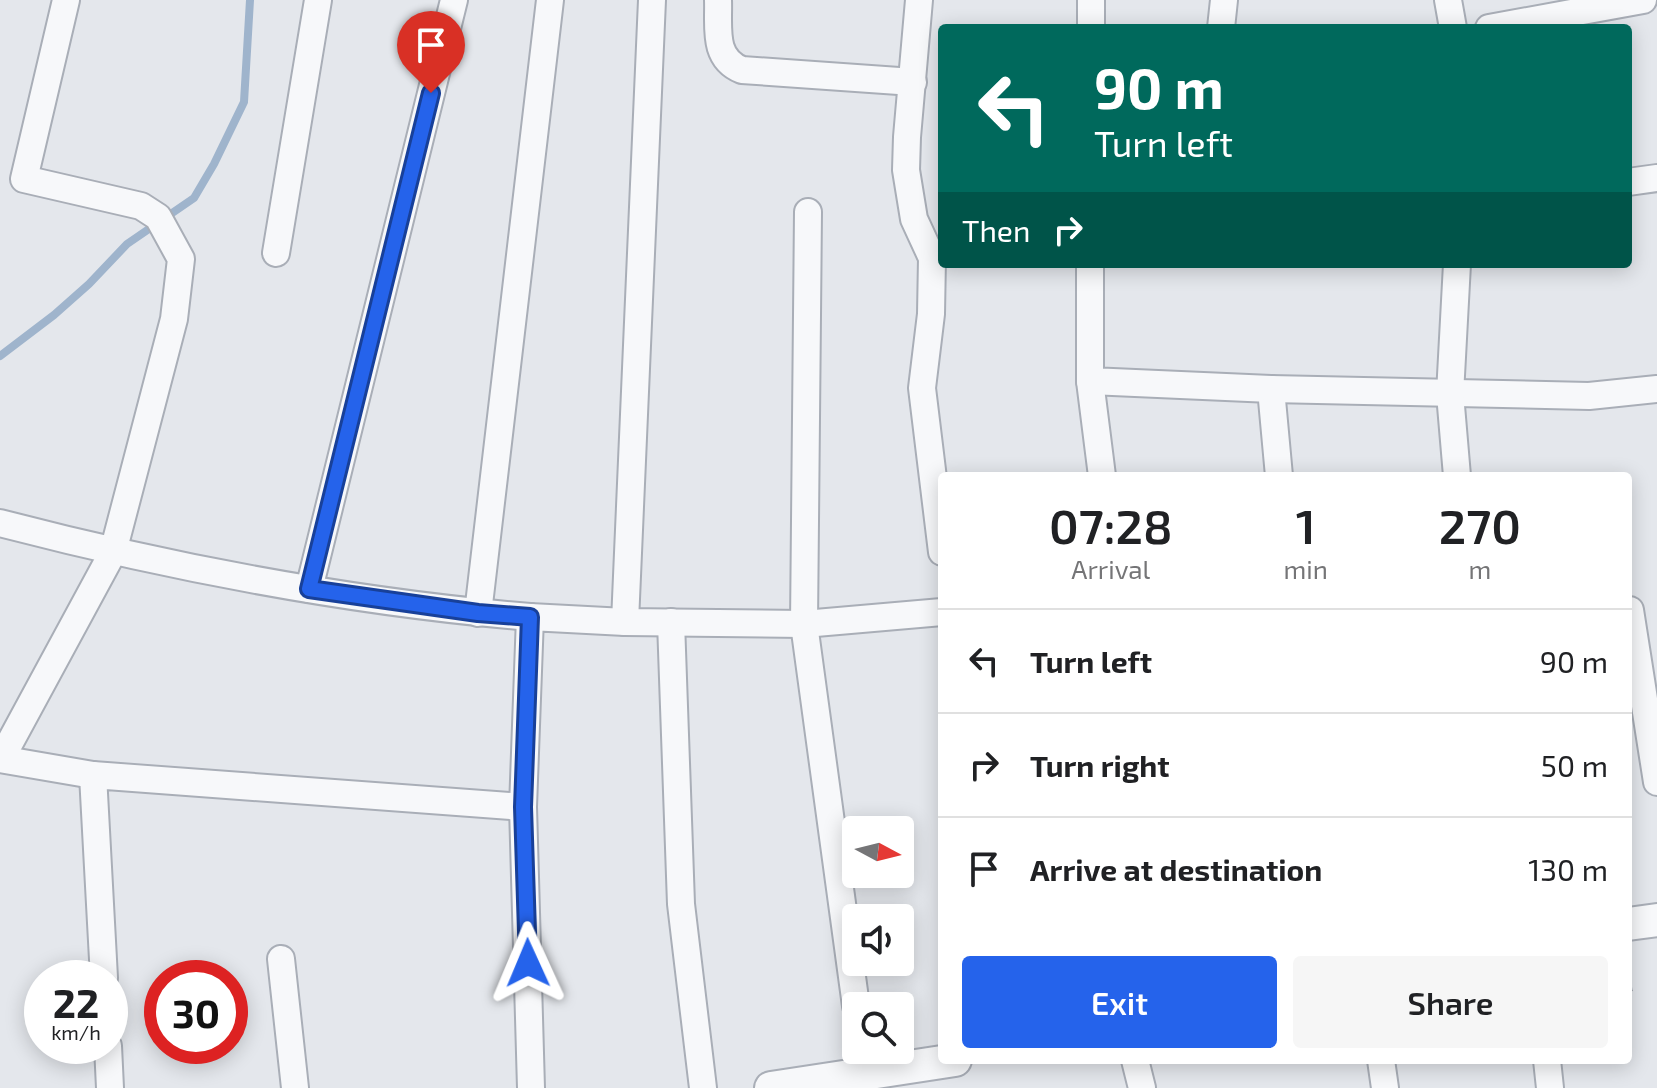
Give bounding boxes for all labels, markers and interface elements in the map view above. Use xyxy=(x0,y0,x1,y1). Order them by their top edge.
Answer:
pin xyxy=(397,11,465,93)
icon: arrive xyxy=(409,23,453,67)
text: 90 m xyxy=(1094,53,1224,120)
icon: left xyxy=(962,56,1066,160)
text: Turn left xyxy=(1094,121,1233,164)
icon: right xyxy=(1046,208,1090,252)
text: Then xyxy=(962,212,1030,248)
text: 07:28 xyxy=(1049,496,1173,554)
text: 1 xyxy=(1296,496,1316,554)
text: 270 xyxy=(1439,496,1521,554)
text: Arrival xyxy=(1071,553,1150,584)
text: min xyxy=(1284,553,1328,584)
text: m xyxy=(1469,553,1491,584)
icon: left xyxy=(962,639,1006,683)
text: Turn left xyxy=(1030,643,1152,679)
text: 90 m xyxy=(1540,643,1608,679)
icon: right xyxy=(962,743,1006,787)
text: Turn right xyxy=(1030,747,1170,783)
text: 50 m xyxy=(1541,747,1608,783)
north arrow xyxy=(842,816,914,888)
map controls xyxy=(842,816,914,1064)
icon: arrive xyxy=(962,847,1006,891)
text: Arrive at destination xyxy=(1030,851,1322,887)
text: 130 m xyxy=(1528,851,1608,887)
button: sound xyxy=(842,904,914,976)
position arrow xyxy=(486,921,570,1005)
button: Exit xyxy=(962,956,1277,1048)
button: Share xyxy=(1293,956,1608,1048)
speed limit sign: 30 xyxy=(144,960,248,1064)
text: 22 xyxy=(53,978,99,1026)
button: search xyxy=(842,992,914,1064)
text: km/h xyxy=(51,1020,101,1044)

